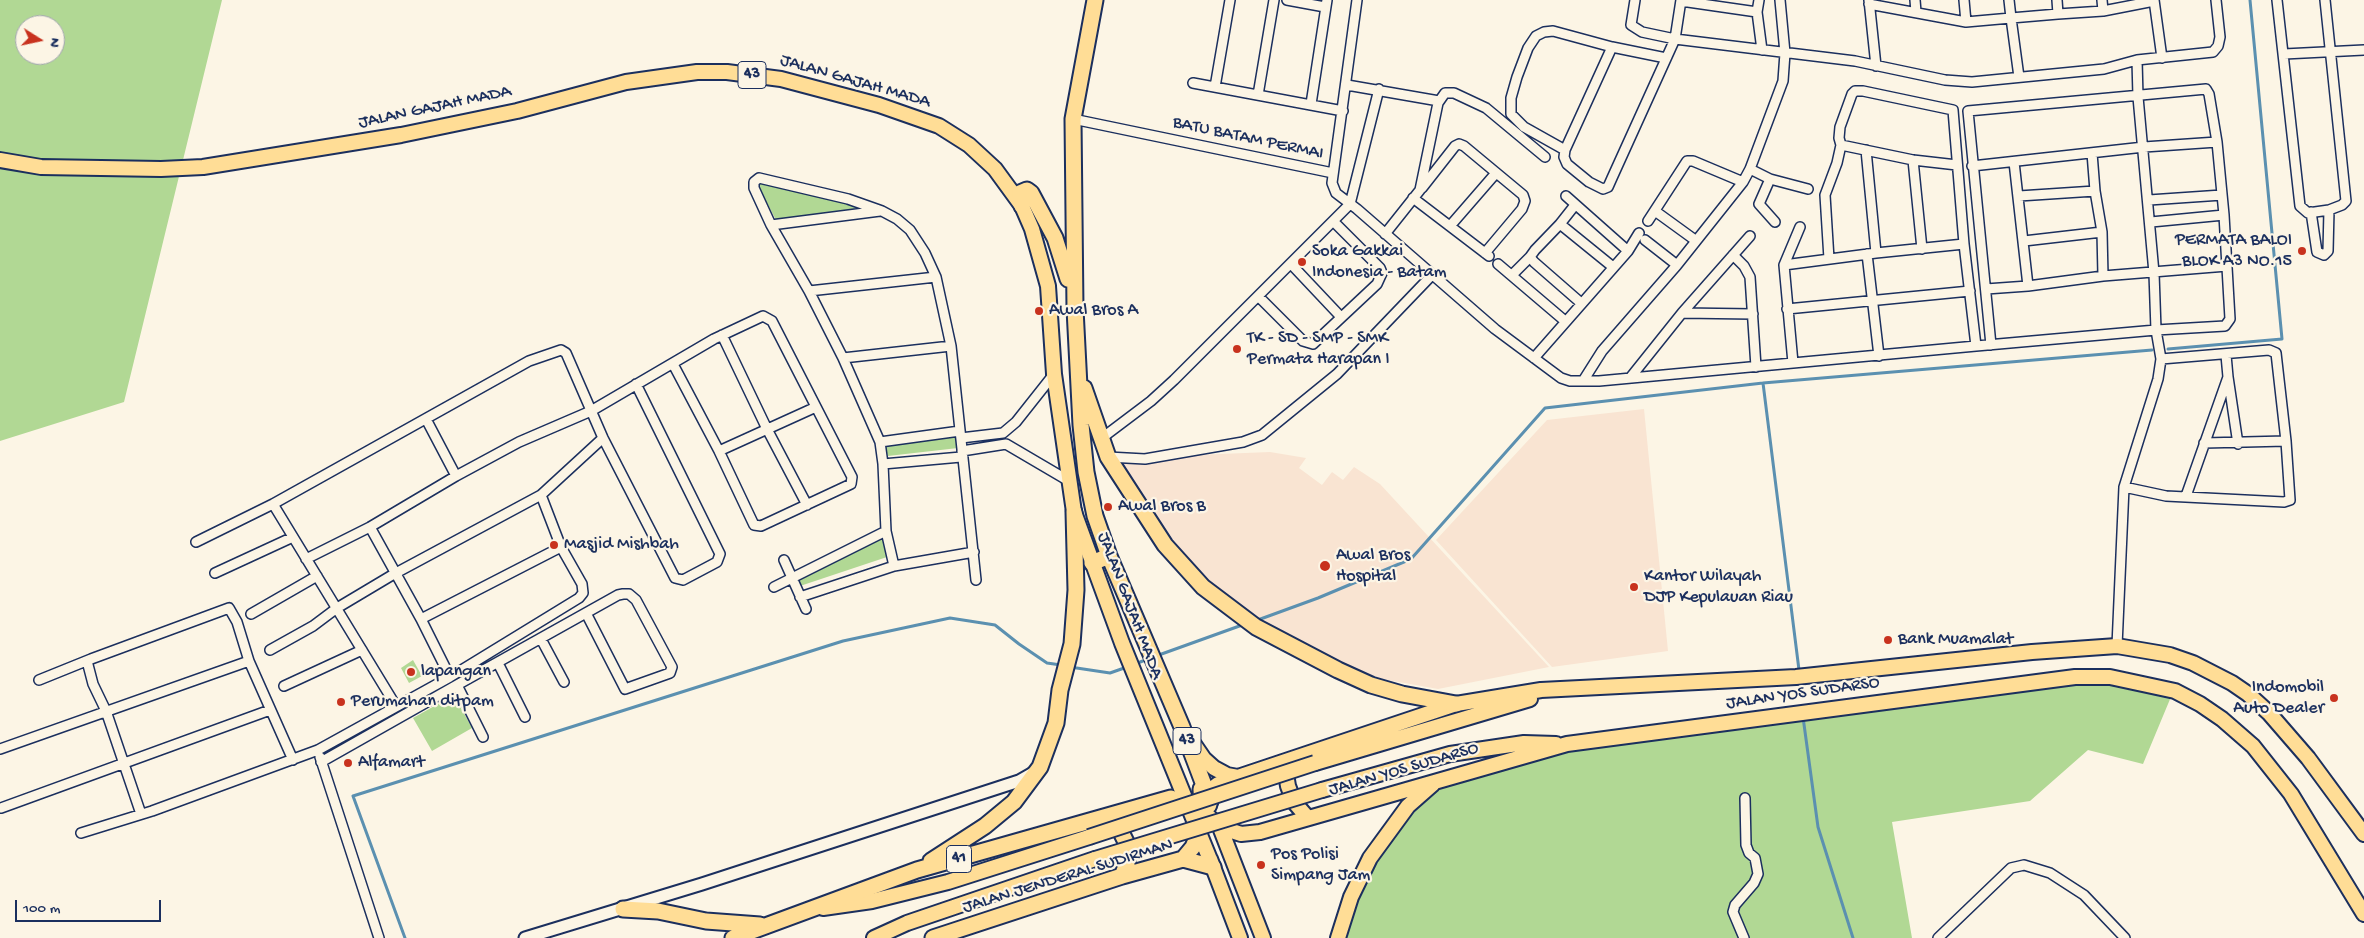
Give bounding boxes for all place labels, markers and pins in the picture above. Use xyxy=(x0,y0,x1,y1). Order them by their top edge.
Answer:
place label: PERMATA BALOI BLOK A3 NO.15 xyxy=(2175,230,2292,272)
place label: Soka Gakkai Indonesia - Batam xyxy=(1312,241,1447,284)
marker: PERMATA BALOI BLOK A3 NO.15 xyxy=(2296,245,2308,257)
marker: Soka Gakkai Indonesia - Batam xyxy=(1296,256,1308,268)
place label: Awal Bros A xyxy=(1049,300,1138,322)
marker: Awal Bros A xyxy=(1033,305,1045,317)
place label: TK - SD - SMP - SMK Permata Harapan I xyxy=(1247,328,1390,370)
marker: TK - SD - SMP - SMK Permata Harapan I xyxy=(1231,343,1243,355)
place label: Awal Bros B xyxy=(1118,496,1206,518)
marker: Awal Bros B xyxy=(1102,501,1114,513)
place label: Masjid Mishbah xyxy=(564,534,679,556)
marker: Masjid Mishbah xyxy=(548,539,560,551)
place label: Awal Bros Hospital xyxy=(1336,545,1410,588)
marker: Awal Bros Hospital xyxy=(1318,559,1332,573)
place label: Kantor Wilayah DJP Kepulauan Riau xyxy=(1644,566,1793,608)
marker: Kantor Wilayah DJP Kepulauan Riau xyxy=(1628,581,1640,593)
place label: Bank Muamalat xyxy=(1898,629,2013,651)
marker: Bank Muamalat xyxy=(1882,634,1894,646)
place label: lapangan xyxy=(421,661,491,683)
marker: lapangan xyxy=(405,666,417,678)
place label: Indomobil Auto Dealer xyxy=(2233,677,2324,720)
place label: Perumahan ditpam xyxy=(351,691,494,713)
marker: Indomobil Auto Dealer xyxy=(2328,692,2340,704)
marker: Perumahan ditpam xyxy=(335,696,347,708)
place label: Alfamart xyxy=(358,752,425,774)
marker: Alfamart xyxy=(342,757,354,769)
place label: Pos Polisi Simpang Jam xyxy=(1271,844,1370,886)
marker: Pos Polisi Simpang Jam xyxy=(1255,859,1267,871)

